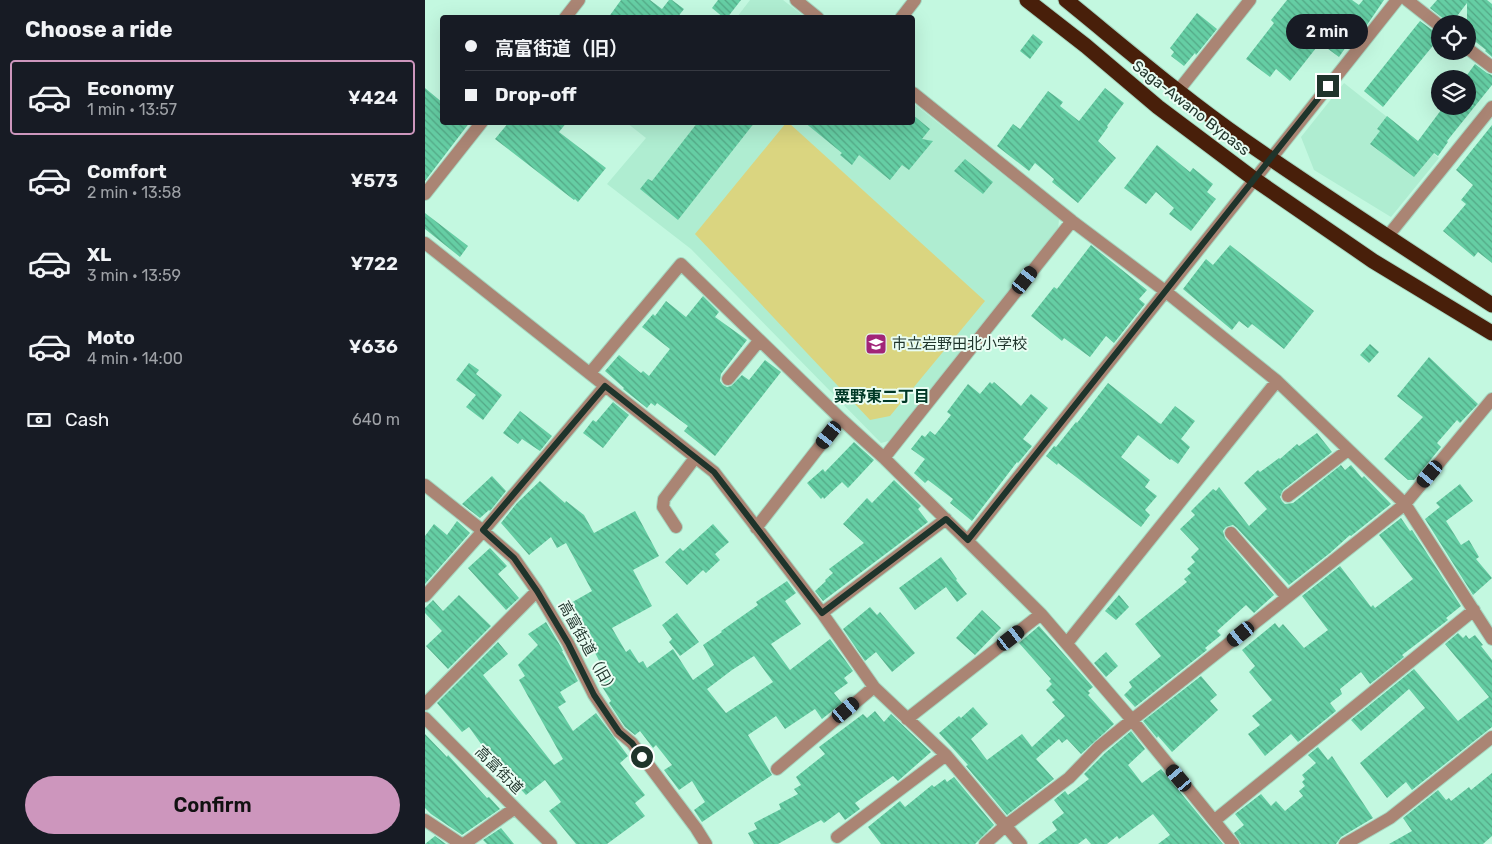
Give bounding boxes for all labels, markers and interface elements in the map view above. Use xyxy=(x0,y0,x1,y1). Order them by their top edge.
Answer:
callout: 2 min xyxy=(1287,13,1369,48)
map controls xyxy=(1431,15,1476,115)
button: locate xyxy=(1431,15,1476,60)
text: Choose a ride xyxy=(25,16,172,43)
text: 2 min xyxy=(1306,22,1348,41)
text: 高富街道（旧） xyxy=(495,37,628,60)
street label: Saga-Awano Bypass xyxy=(1129,57,1253,160)
button: layers xyxy=(1431,70,1476,115)
icon: car xyxy=(27,75,72,120)
route end xyxy=(1317,75,1339,97)
text: Economy xyxy=(87,77,174,100)
text: Drop-off xyxy=(495,83,577,106)
text: ¥424 xyxy=(348,86,398,109)
text: 1 min · 13:57 xyxy=(87,100,177,119)
icon: car xyxy=(27,158,72,203)
text: Comfort xyxy=(87,160,167,183)
text: ¥573 xyxy=(350,169,398,192)
text: 2 min · 13:58 xyxy=(87,183,181,202)
icon: car xyxy=(27,241,72,286)
text: XL xyxy=(87,243,111,266)
text: ¥722 xyxy=(351,252,398,275)
car xyxy=(1009,264,1040,296)
text: 3 min · 13:59 xyxy=(87,266,181,285)
icon: car xyxy=(27,324,72,369)
text: Moto xyxy=(87,326,135,349)
school or university icon: 市立岩野田北小学校 xyxy=(864,332,888,356)
text: ¥636 xyxy=(349,335,398,358)
place label: 市立岩野田北小学校 xyxy=(892,335,1027,353)
text: 4 min · 14:00 xyxy=(87,349,183,368)
district label: 粟野東二丁目 xyxy=(834,387,930,406)
icon: cash xyxy=(25,406,53,434)
text: Cash xyxy=(65,408,109,431)
text: 640 m xyxy=(352,410,400,429)
car xyxy=(813,419,844,451)
car xyxy=(1414,458,1445,490)
street label: 高富街道（旧） xyxy=(555,598,621,698)
car xyxy=(1224,619,1257,649)
car xyxy=(994,623,1027,653)
car xyxy=(829,695,862,725)
street label: 高富街道 xyxy=(471,742,527,798)
route start xyxy=(631,746,653,768)
car xyxy=(1163,762,1194,794)
button: Confirm xyxy=(25,776,400,834)

